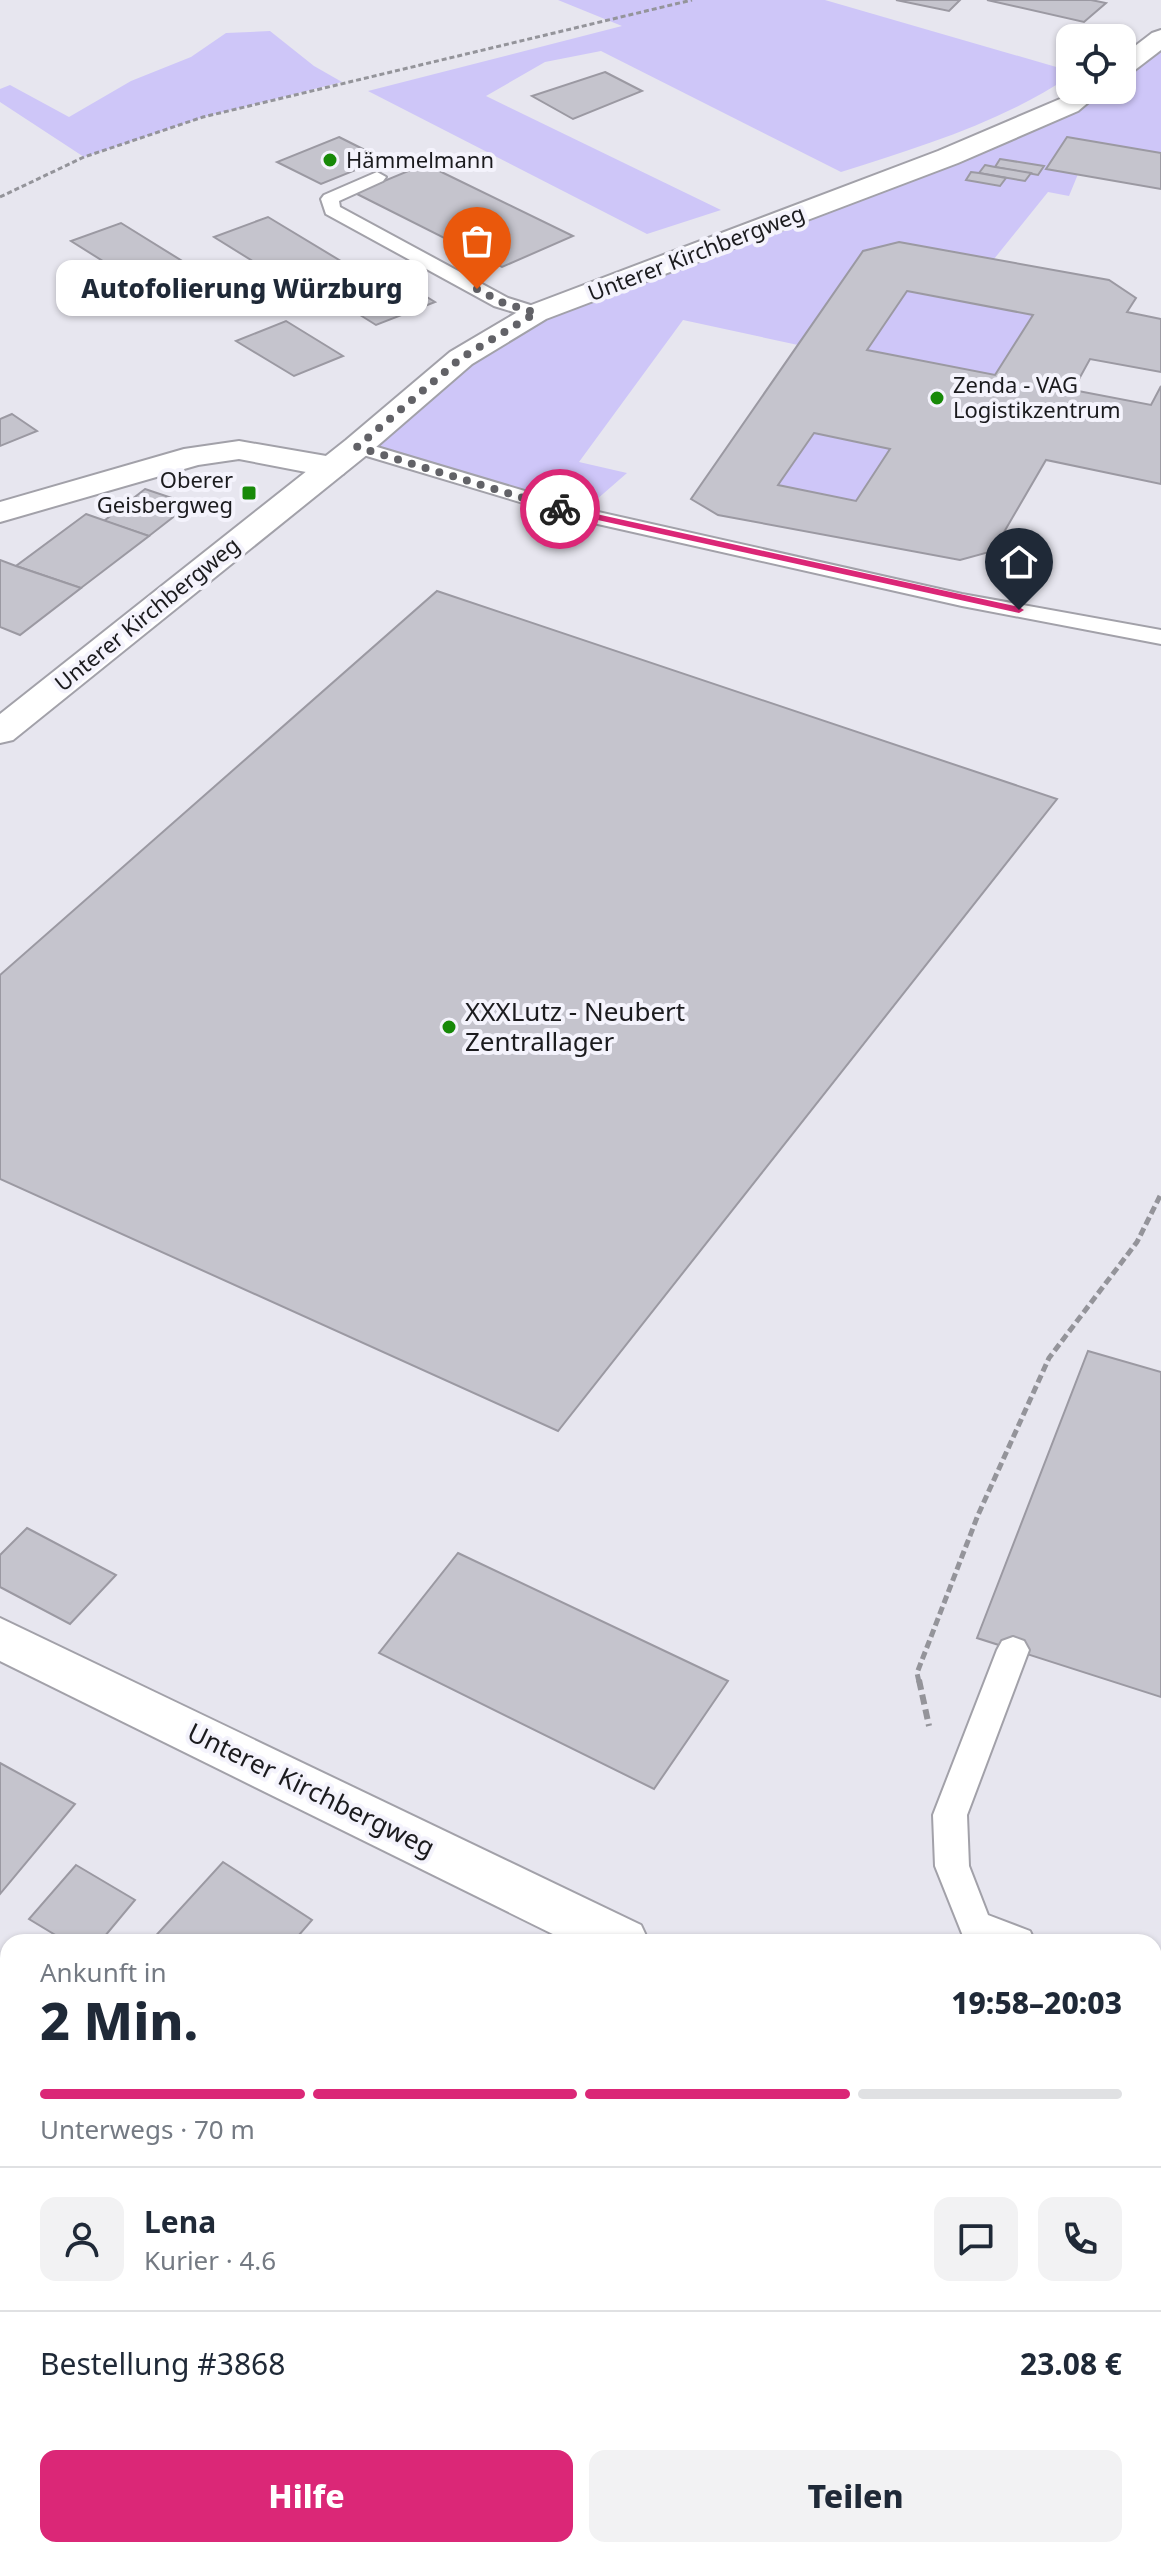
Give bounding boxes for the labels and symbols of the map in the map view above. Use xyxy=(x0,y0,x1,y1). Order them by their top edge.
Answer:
place label: Hämmelmann xyxy=(346,144,494,174)
marker: Hämmelmann xyxy=(321,151,339,169)
street label: Unterer Kirchbergweg xyxy=(583,197,808,307)
pin xyxy=(443,207,511,289)
callout: Autofolierung Würzburg xyxy=(57,261,429,317)
place label: Zenda - VAG Logistikzentrum xyxy=(953,369,1121,424)
marker: Zenda - VAG Logistikzentrum xyxy=(928,389,946,407)
place label: Oberer Geisbergweg xyxy=(97,464,233,519)
courier xyxy=(520,469,600,549)
marker: Oberer Geisbergweg xyxy=(240,484,258,502)
pin xyxy=(985,528,1053,610)
street label: Unterer Kirchbergweg xyxy=(48,529,245,697)
place label: XXXLutz - Neubert Zentrallager xyxy=(465,993,685,1059)
marker: XXXLutz - Neubert Zentrallager xyxy=(440,1018,458,1036)
street label: Unterer Kirchbergweg xyxy=(182,1713,441,1865)

